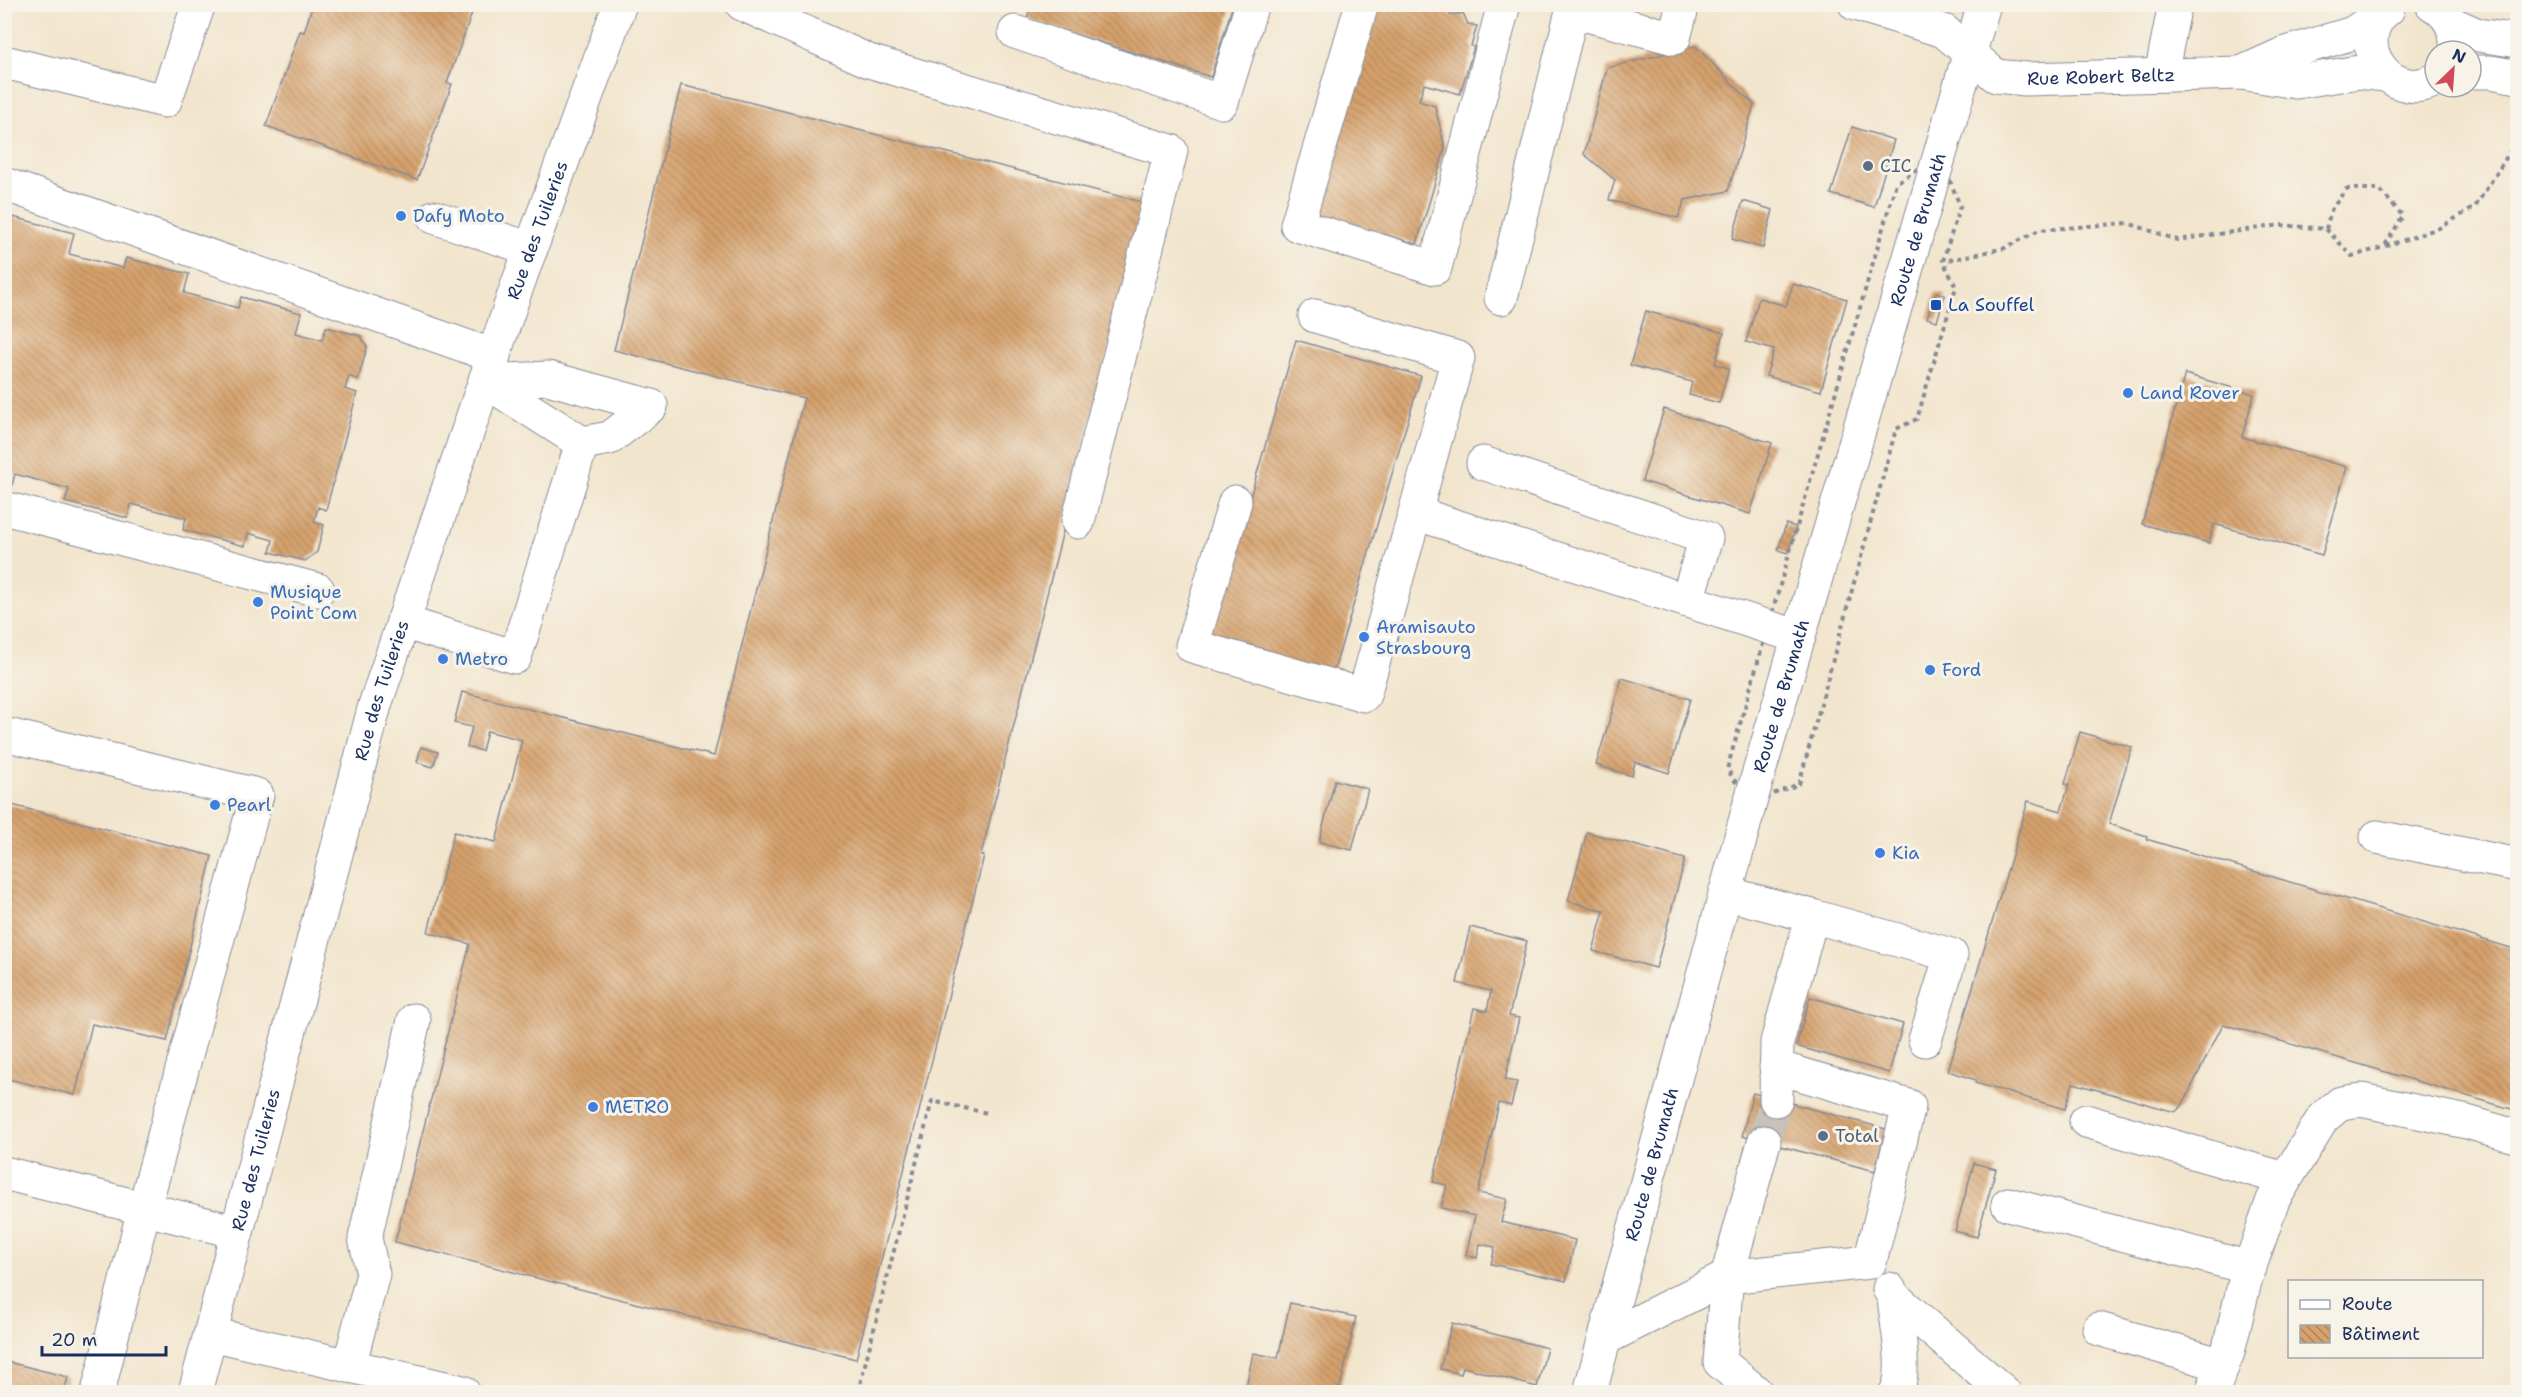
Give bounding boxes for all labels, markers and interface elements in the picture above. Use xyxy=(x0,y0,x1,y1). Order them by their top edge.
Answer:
north arrow xyxy=(2423,39,2483,99)
text: N xyxy=(2449,44,2469,68)
street label: Rue Robert Beltz xyxy=(2027,63,2175,91)
street label: Route de Brumath xyxy=(1884,150,1952,309)
place label: CIC xyxy=(1880,154,1911,178)
street label: Rue des Tuileries xyxy=(501,158,574,303)
marker: CIC xyxy=(1861,159,1875,173)
place label: Dafy Moto xyxy=(413,204,505,228)
marker: Dafy Moto xyxy=(394,209,408,223)
place label: La Souffel xyxy=(1948,293,2035,317)
marker: La Souffel xyxy=(1929,298,1943,312)
place label: Land Rover xyxy=(2140,381,2240,405)
marker: Land Rover xyxy=(2121,386,2135,400)
place label: Musique Point Com xyxy=(270,580,357,625)
marker: Musique Point Com xyxy=(251,595,265,609)
place label: Aramisauto Strasbourg xyxy=(1376,615,1476,660)
street label: Route de Brumath xyxy=(1748,616,1815,775)
street label: Rue des Tuileries xyxy=(349,617,415,763)
marker: Aramisauto Strasbourg xyxy=(1357,630,1371,644)
place label: Metro xyxy=(455,647,508,671)
marker: Metro xyxy=(436,652,450,666)
place label: Ford xyxy=(1942,658,1981,682)
marker: Ford xyxy=(1923,663,1937,677)
place label: Pearl xyxy=(227,793,272,817)
marker: Pearl xyxy=(208,798,222,812)
place label: Kia xyxy=(1892,841,1919,865)
marker: Kia xyxy=(1873,846,1887,860)
street label: Route de Brumath xyxy=(1619,1085,1684,1244)
street label: Rue des Tuileries xyxy=(226,1086,286,1233)
place label: METRO xyxy=(605,1095,669,1119)
marker: METRO xyxy=(586,1100,600,1114)
place label: Total xyxy=(1835,1124,1879,1148)
marker: Total xyxy=(1816,1129,1830,1143)
legend xyxy=(2288,1280,2483,1358)
text: Route xyxy=(2342,1292,2393,1316)
scale bar xyxy=(42,1319,166,1357)
text: Bâtiment xyxy=(2342,1322,2420,1346)
text: 20 m xyxy=(51,1328,97,1352)

